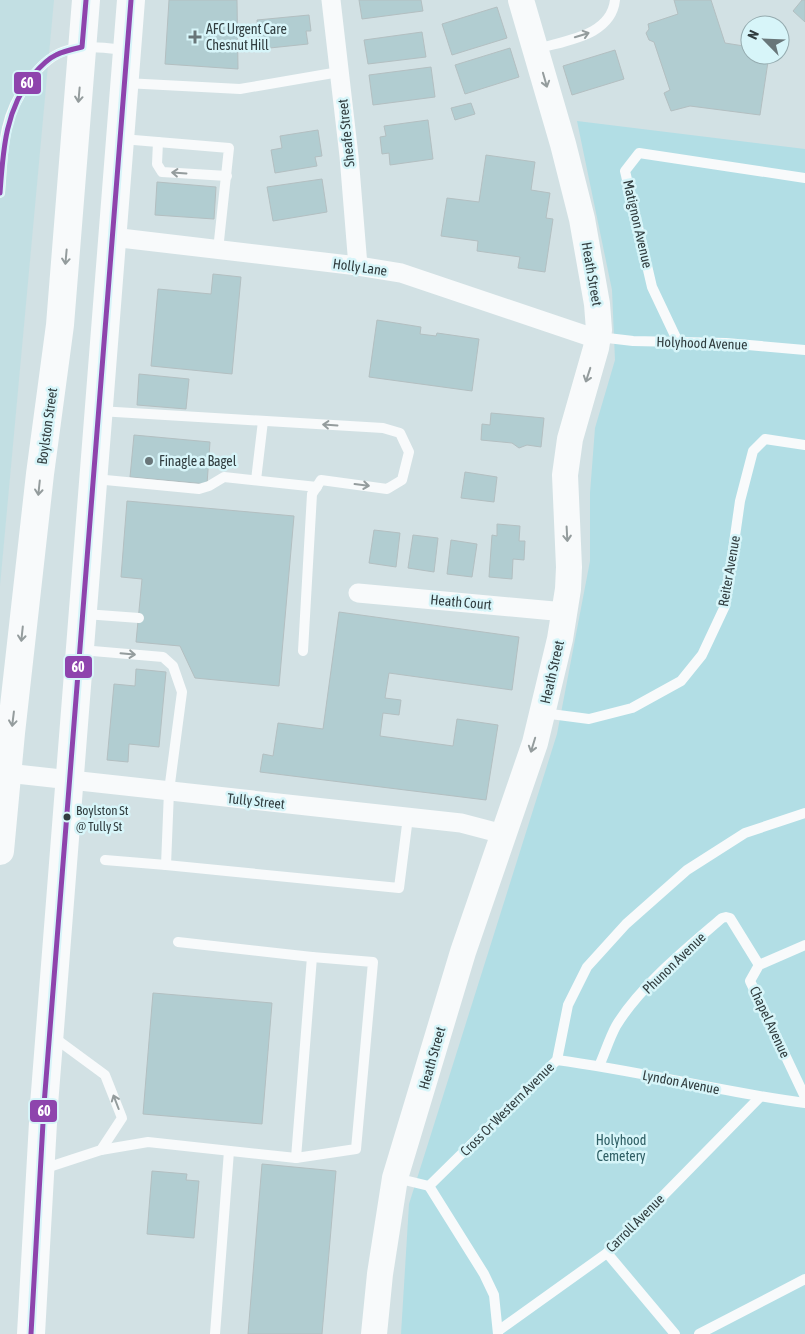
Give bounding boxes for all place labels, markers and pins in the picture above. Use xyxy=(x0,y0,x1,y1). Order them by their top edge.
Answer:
place label: AFC Urgent Care Chesnut Hill xyxy=(206,21,287,53)
marker: AFC Urgent Care Chesnut Hill xyxy=(188,30,202,44)
place label: Finagle a Bagel xyxy=(159,453,237,469)
marker: Finagle a Bagel xyxy=(143,455,155,467)
place label: Boylston St @ Tully St xyxy=(76,803,129,834)
marker: Boylston St @ Tully St xyxy=(62,812,72,822)

